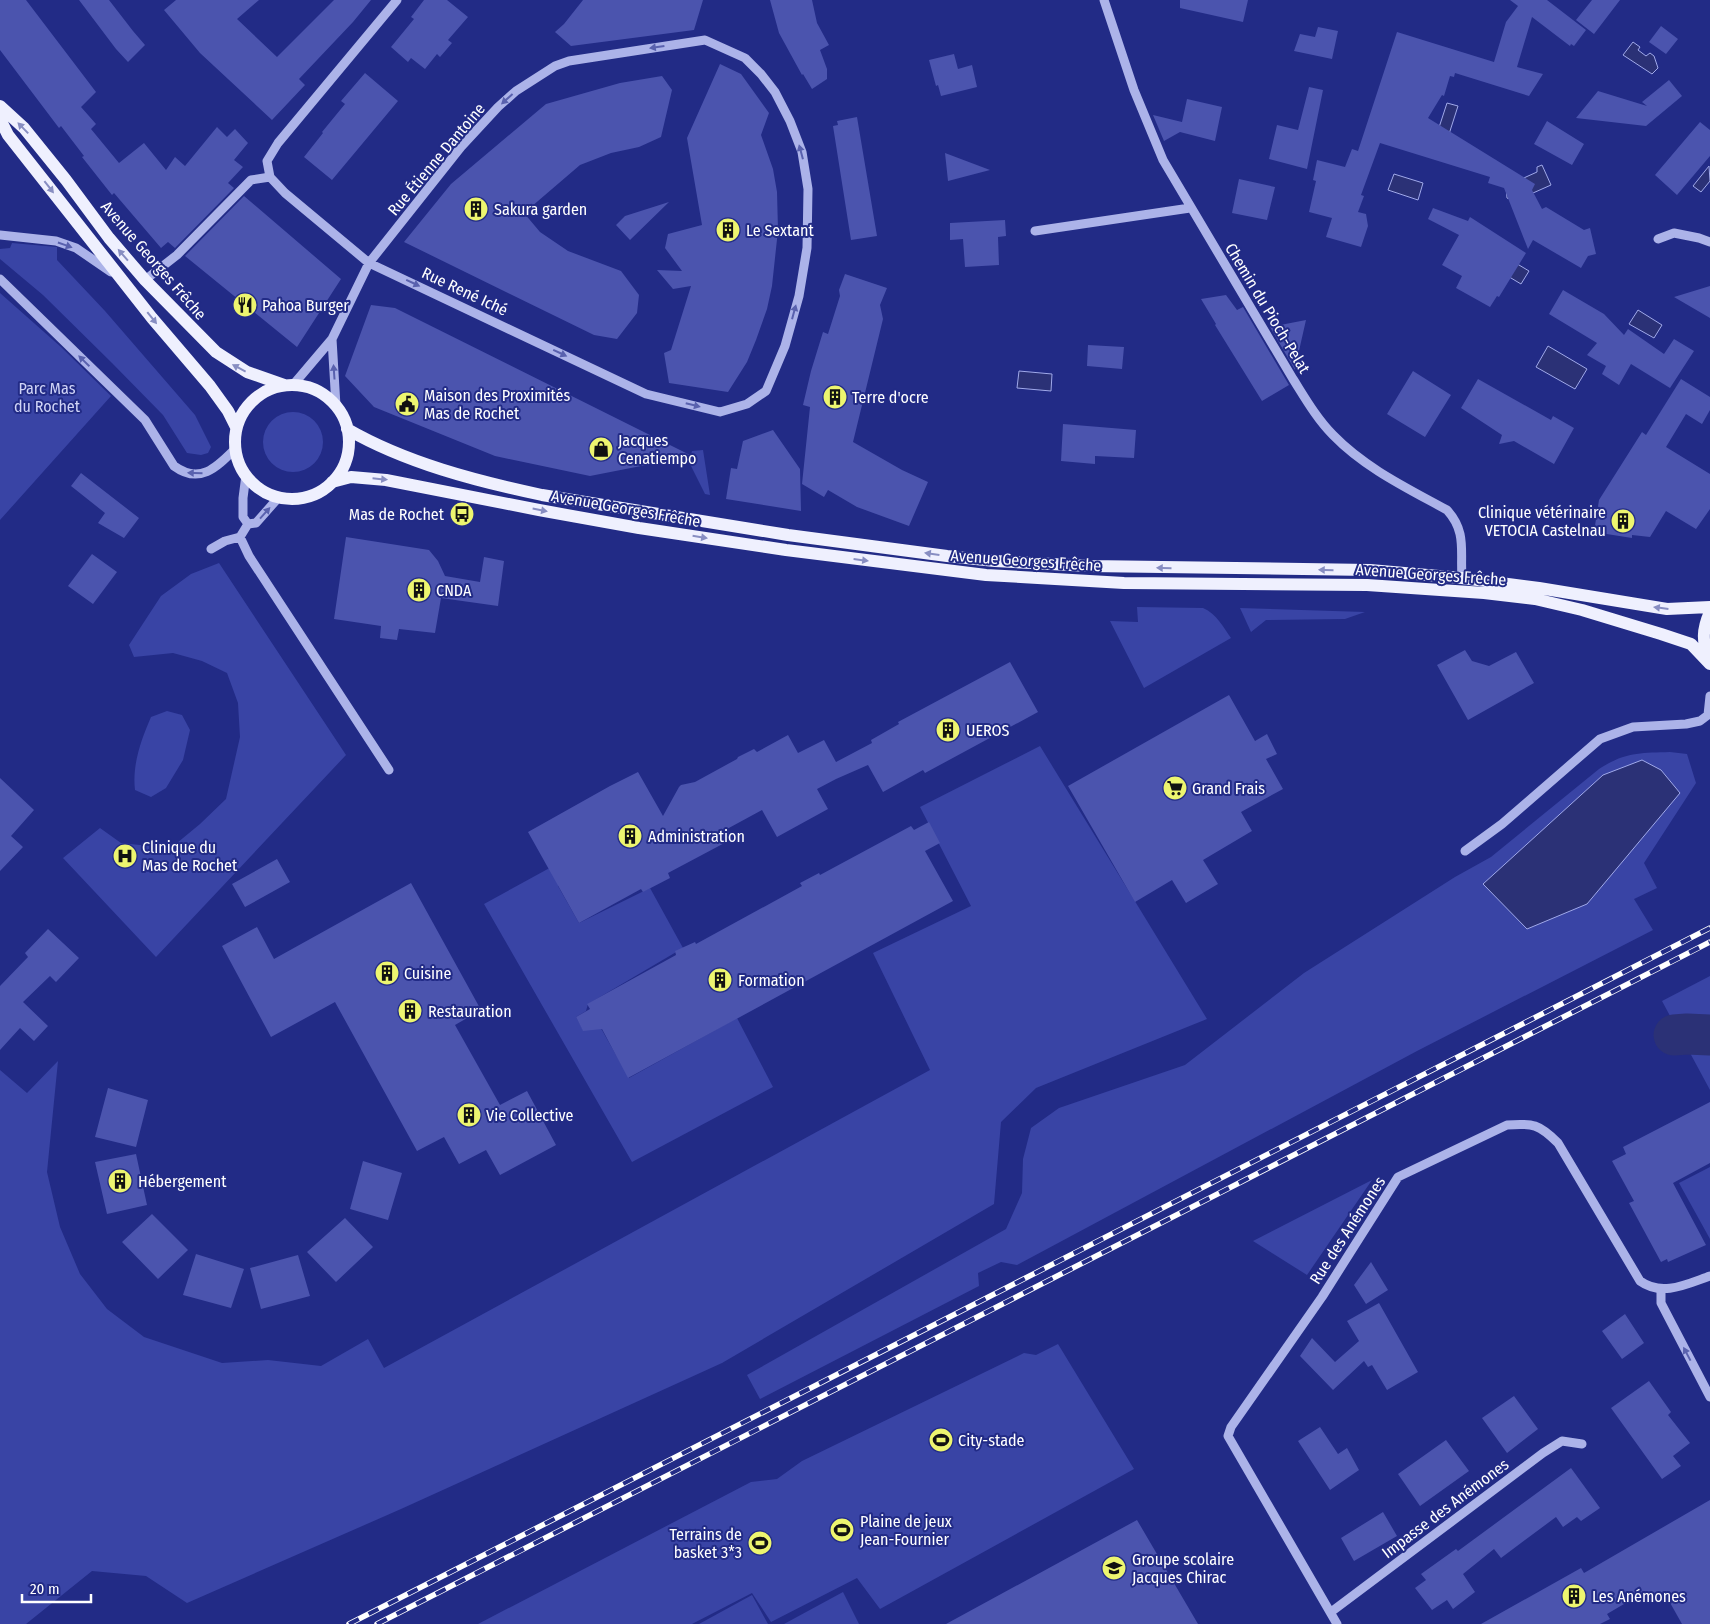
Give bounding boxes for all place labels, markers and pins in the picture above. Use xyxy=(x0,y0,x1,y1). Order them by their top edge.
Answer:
building icon: Sakura garden xyxy=(463,196,489,222)
place label: Sakura garden xyxy=(494,200,587,219)
building icon: Le Sextant xyxy=(715,217,741,243)
place label: Le Sextant xyxy=(746,221,814,240)
restaurant icon: Pahoa Burger xyxy=(232,292,258,318)
place label: Pahoa Burger xyxy=(262,296,349,315)
building icon: Terre d'ocre xyxy=(822,384,848,410)
place label: Maison des Proximités Mas de Rochet xyxy=(424,386,570,423)
place label: Terre d'ocre xyxy=(852,388,929,407)
public building icon: Maison des Proximités Mas de Rochet xyxy=(394,391,420,417)
place label: Jacques Cenatiempo xyxy=(618,431,696,468)
shop icon: Jacques Cenatiempo xyxy=(588,436,614,462)
bus stop icon: Mas de Rochet xyxy=(449,501,475,527)
place label: Clinique vétérinaire VETOCIA Castelnau xyxy=(1478,503,1606,540)
place label: Mas de Rochet xyxy=(349,505,445,524)
building icon: Clinique vétérinaire VETOCIA Castelnau xyxy=(1610,508,1636,534)
building icon: CNDA xyxy=(406,577,432,603)
place label: CNDA xyxy=(436,581,472,600)
building icon: UEROS xyxy=(935,717,961,743)
place label: UEROS xyxy=(966,721,1010,740)
supermarket icon: Grand Frais xyxy=(1162,775,1188,801)
place label: Grand Frais xyxy=(1192,779,1265,798)
building icon: Administration xyxy=(617,823,643,849)
place label: Administration xyxy=(648,827,745,846)
place label: Clinique du Mas de Rochet xyxy=(142,838,238,875)
hospital icon: Clinique du Mas de Rochet xyxy=(112,843,138,869)
building icon: Cuisine xyxy=(374,960,400,986)
place label: Cuisine xyxy=(404,964,452,983)
building icon: Formation xyxy=(707,967,733,993)
place label: Formation xyxy=(738,971,805,990)
building icon: Restauration xyxy=(397,998,423,1024)
place label: Restauration xyxy=(428,1002,512,1021)
building icon: Vie Collective xyxy=(456,1102,482,1128)
place label: Vie Collective xyxy=(486,1106,574,1125)
building icon: Hébergement xyxy=(107,1168,133,1194)
place label: Hébergement xyxy=(138,1172,227,1191)
sports icon: City-stade xyxy=(928,1427,954,1453)
place label: City-stade xyxy=(958,1431,1025,1450)
place label: Plaine de jeux Jean-Fournier xyxy=(860,1512,952,1549)
sports icon: Plaine de jeux Jean-Fournier xyxy=(829,1517,855,1543)
place label: Terrains de basket 3*3 xyxy=(670,1525,742,1562)
sports icon: Terrains de basket 3*3 xyxy=(747,1530,773,1556)
place label: Groupe scolaire Jacques Chirac xyxy=(1132,1550,1234,1587)
school or university icon: Groupe scolaire Jacques Chirac xyxy=(1101,1555,1127,1581)
building icon: Les Anémones xyxy=(1561,1583,1587,1609)
place label: Les Anémones xyxy=(1592,1587,1686,1606)

